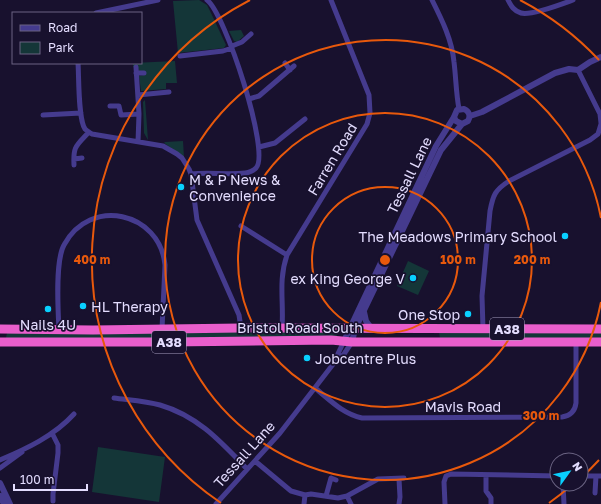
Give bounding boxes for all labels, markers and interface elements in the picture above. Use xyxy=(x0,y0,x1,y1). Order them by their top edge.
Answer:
legend xyxy=(12,12,142,64)
text: Road xyxy=(48,20,77,35)
text: Park xyxy=(48,40,74,55)
street label: Farren Road xyxy=(304,120,360,198)
street label: Tessall Lane xyxy=(383,134,435,216)
place label: M & P News & Convenience xyxy=(189,171,281,204)
marker: M & P News & Convenience xyxy=(176,182,186,192)
place label: The Meadows Primary School xyxy=(359,228,557,245)
marker: The Meadows Primary School xyxy=(560,231,570,241)
text: 400 m xyxy=(74,252,110,267)
text: 100 m xyxy=(440,252,476,267)
text: 200 m xyxy=(514,252,550,267)
centre of rings xyxy=(378,253,392,267)
place label: ex King George V xyxy=(291,270,406,287)
marker: ex King George V xyxy=(408,273,418,283)
place label: HL Therapy xyxy=(91,298,168,315)
marker: HL Therapy xyxy=(78,301,88,311)
marker: Nails 4U xyxy=(43,304,53,314)
place label: One Stop xyxy=(398,306,460,323)
marker: One Stop xyxy=(463,309,473,319)
place label: Nails 4U xyxy=(20,316,76,333)
road number: A38 xyxy=(490,318,524,340)
street label: Bristol Road South xyxy=(237,319,363,336)
road number: A38 xyxy=(152,331,186,353)
place label: Jobcentre Plus xyxy=(315,350,416,367)
marker: Jobcentre Plus xyxy=(302,353,312,363)
street label: Mavis Road xyxy=(425,398,501,415)
text: 300 m xyxy=(523,408,559,423)
street label: Tessall Lane xyxy=(210,417,278,491)
north arrow xyxy=(549,452,589,492)
text: N xyxy=(570,459,586,473)
scale bar xyxy=(14,466,87,492)
text: 100 m xyxy=(20,472,54,487)

